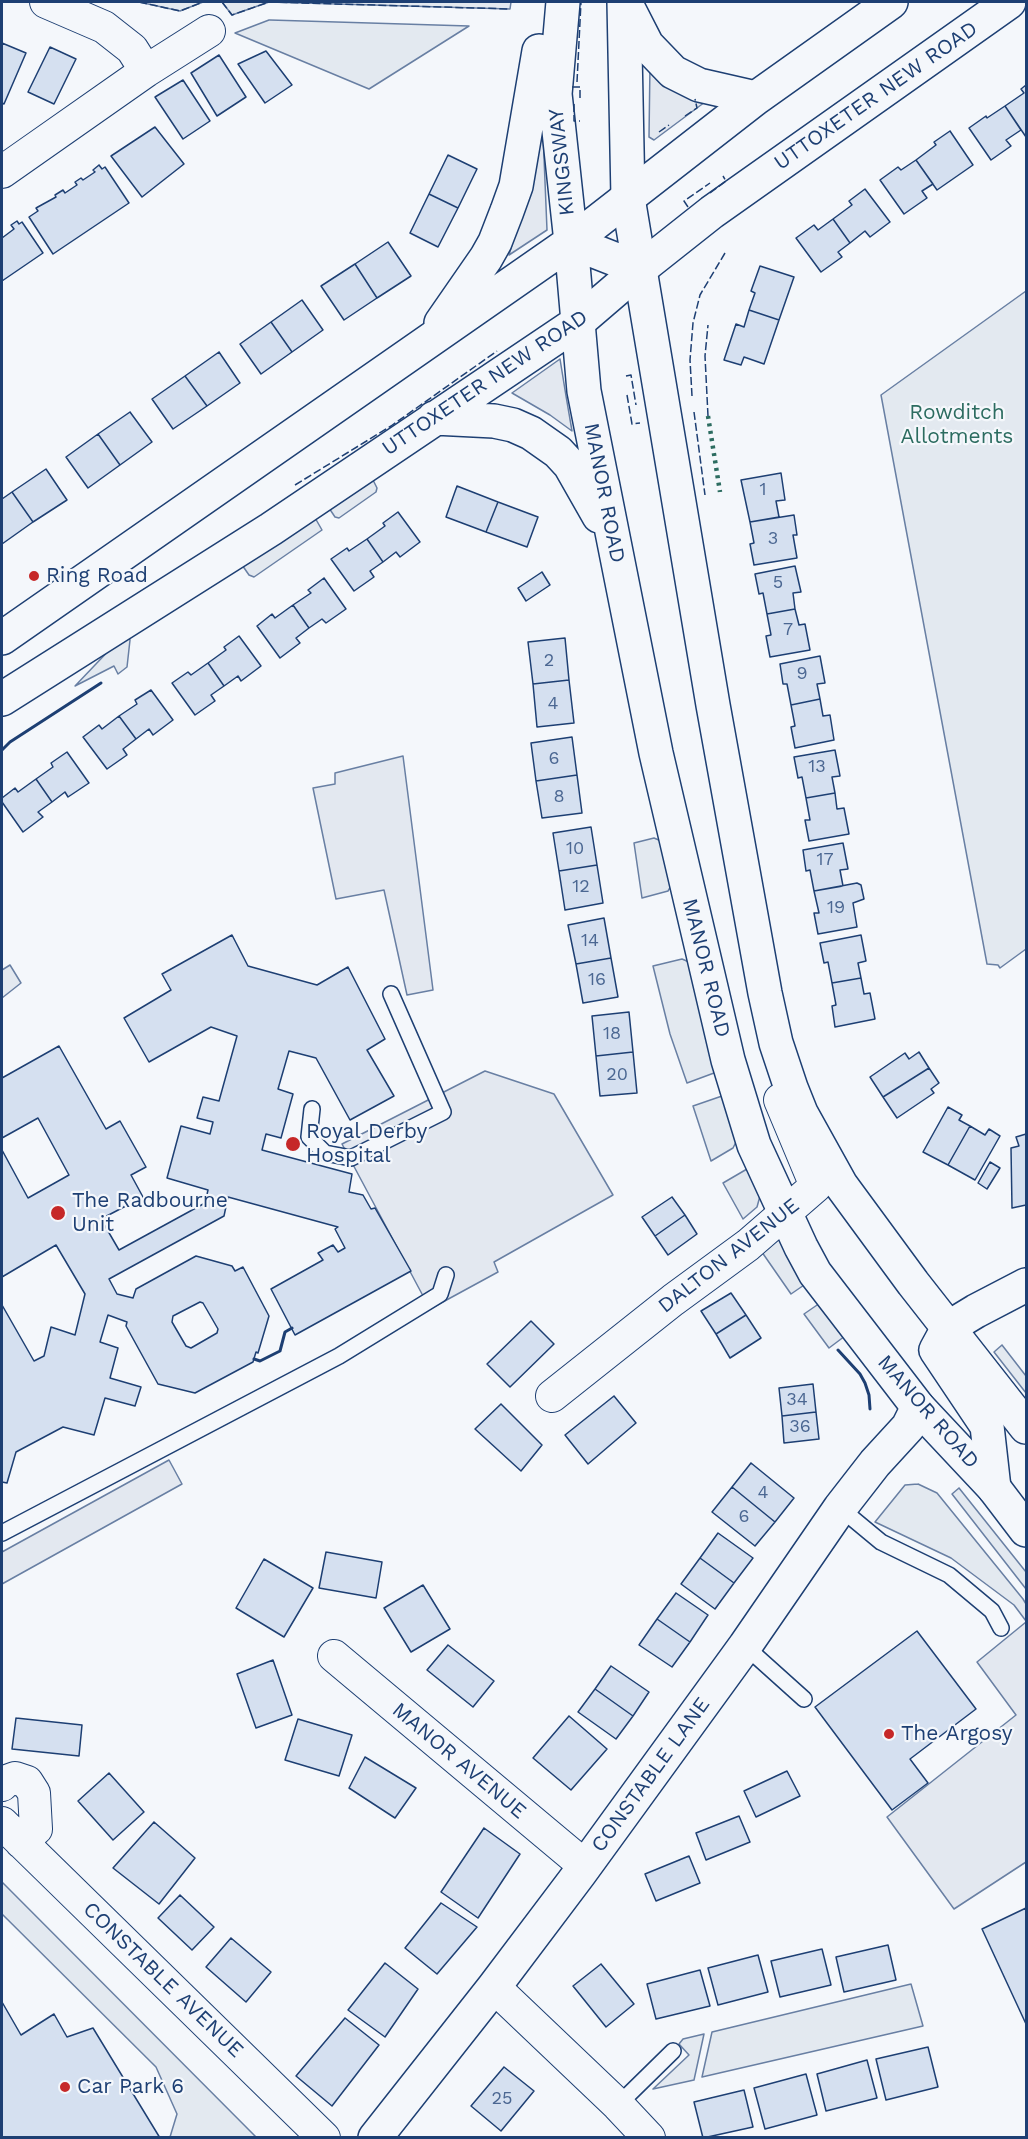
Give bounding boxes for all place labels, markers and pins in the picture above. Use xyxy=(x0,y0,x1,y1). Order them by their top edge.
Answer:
place label: Ring Road xyxy=(46,563,148,589)
marker: Ring Road xyxy=(27,569,41,583)
place label: Royal Derby Hospital xyxy=(306,1119,427,1169)
marker: Royal Derby Hospital xyxy=(284,1135,302,1153)
place label: The Radbourne Unit xyxy=(72,1188,228,1238)
marker: The Radbourne Unit xyxy=(49,1204,67,1222)
place label: The Argosy xyxy=(901,1721,1012,1747)
marker: The Argosy xyxy=(882,1727,896,1741)
place label: Car Park 6 xyxy=(77,2074,184,2100)
marker: Car Park 6 xyxy=(58,2080,72,2094)

